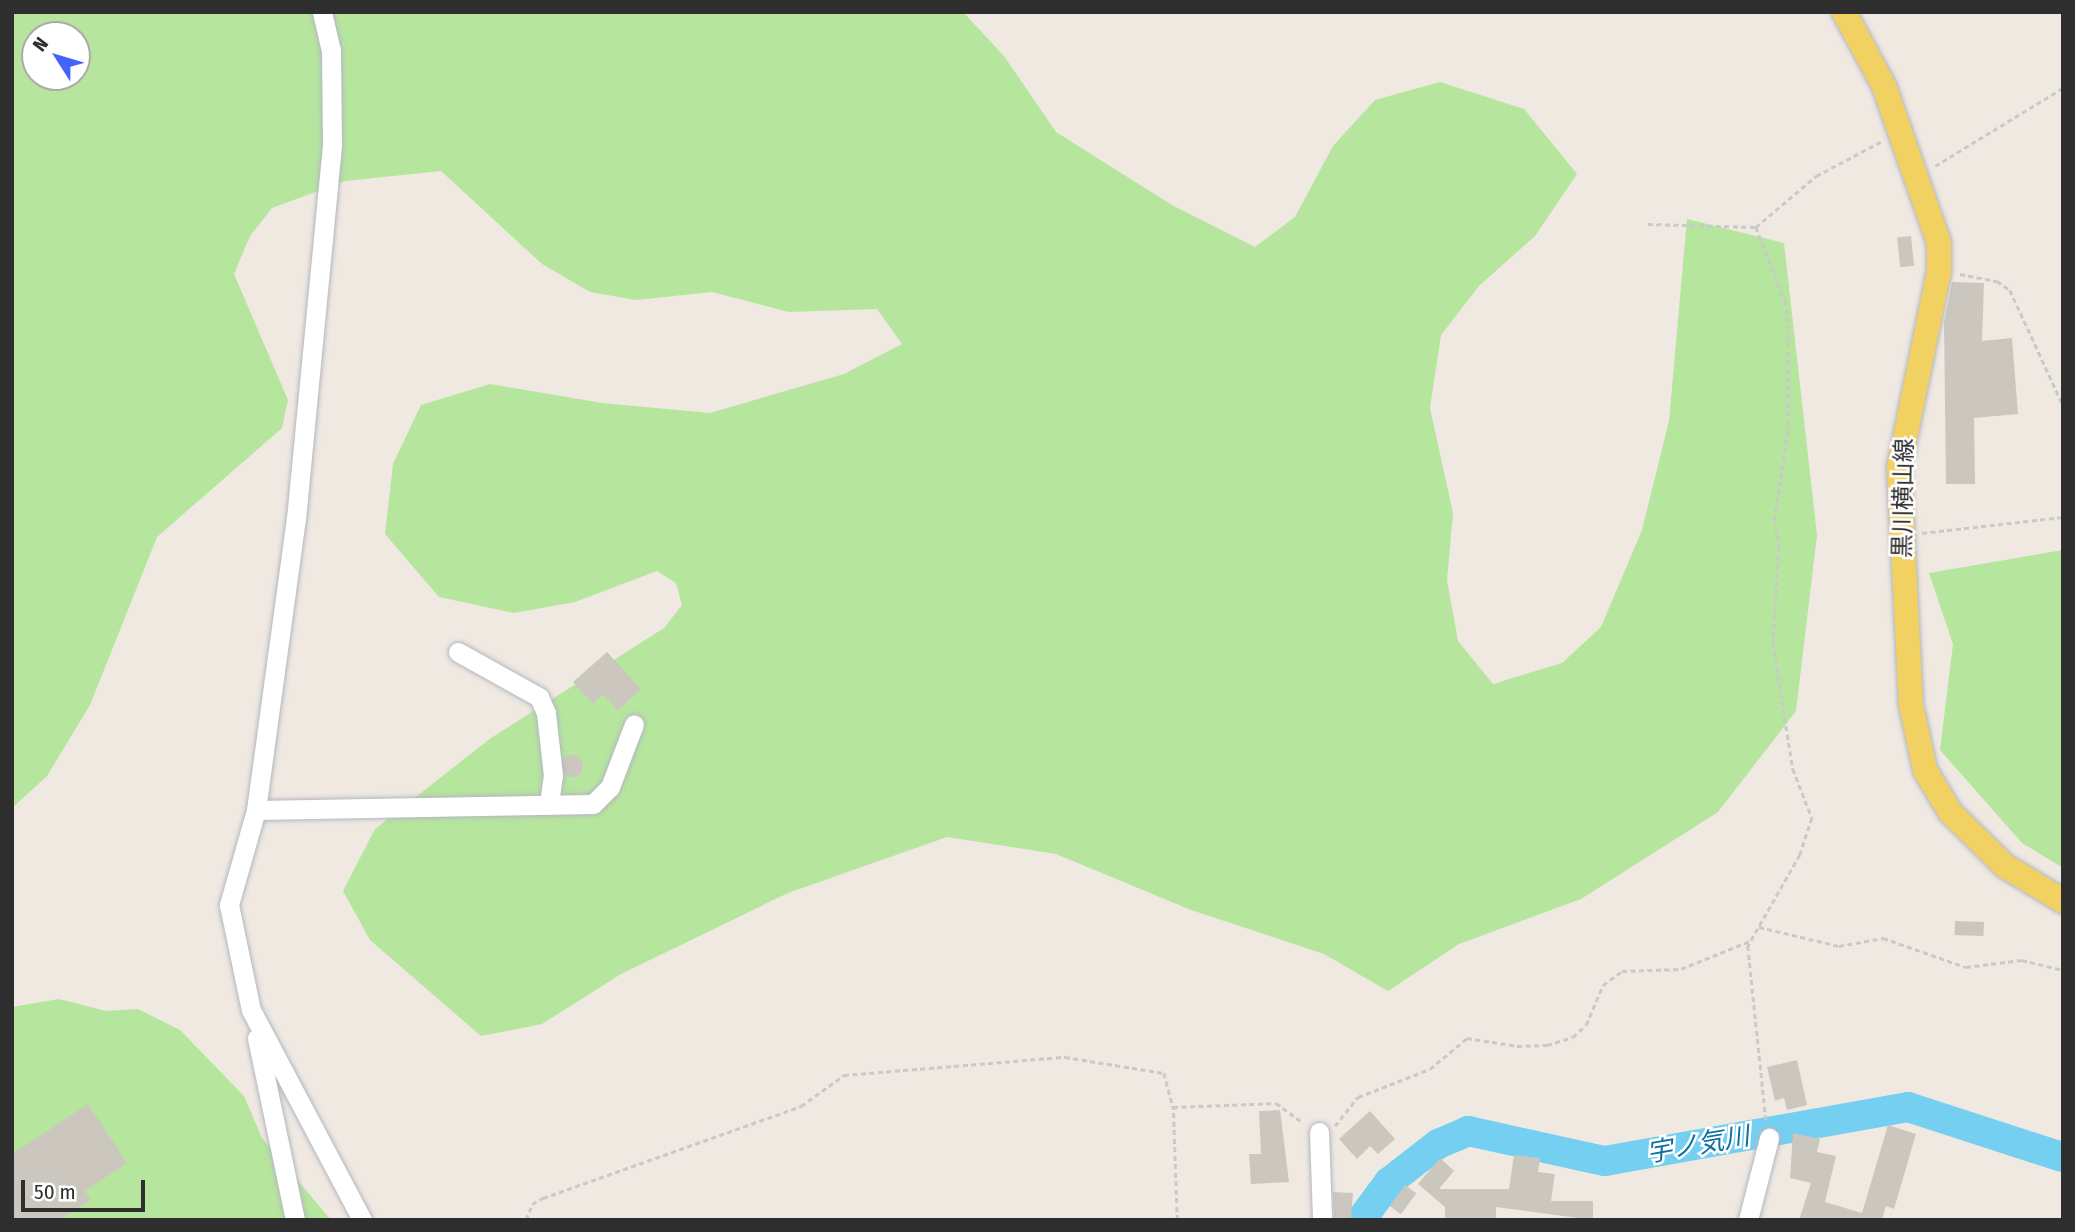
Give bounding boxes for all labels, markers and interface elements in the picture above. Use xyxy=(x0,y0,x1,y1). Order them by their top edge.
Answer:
north arrow xyxy=(21,21,91,91)
text: N xyxy=(28,33,53,56)
street label: 黒川横山線 xyxy=(1889,438,1919,558)
water label: 宇ノ気川 xyxy=(1644,1121,1752,1169)
scale bar xyxy=(24,1166,149,1210)
text: 50 m xyxy=(34,1179,76,1205)

